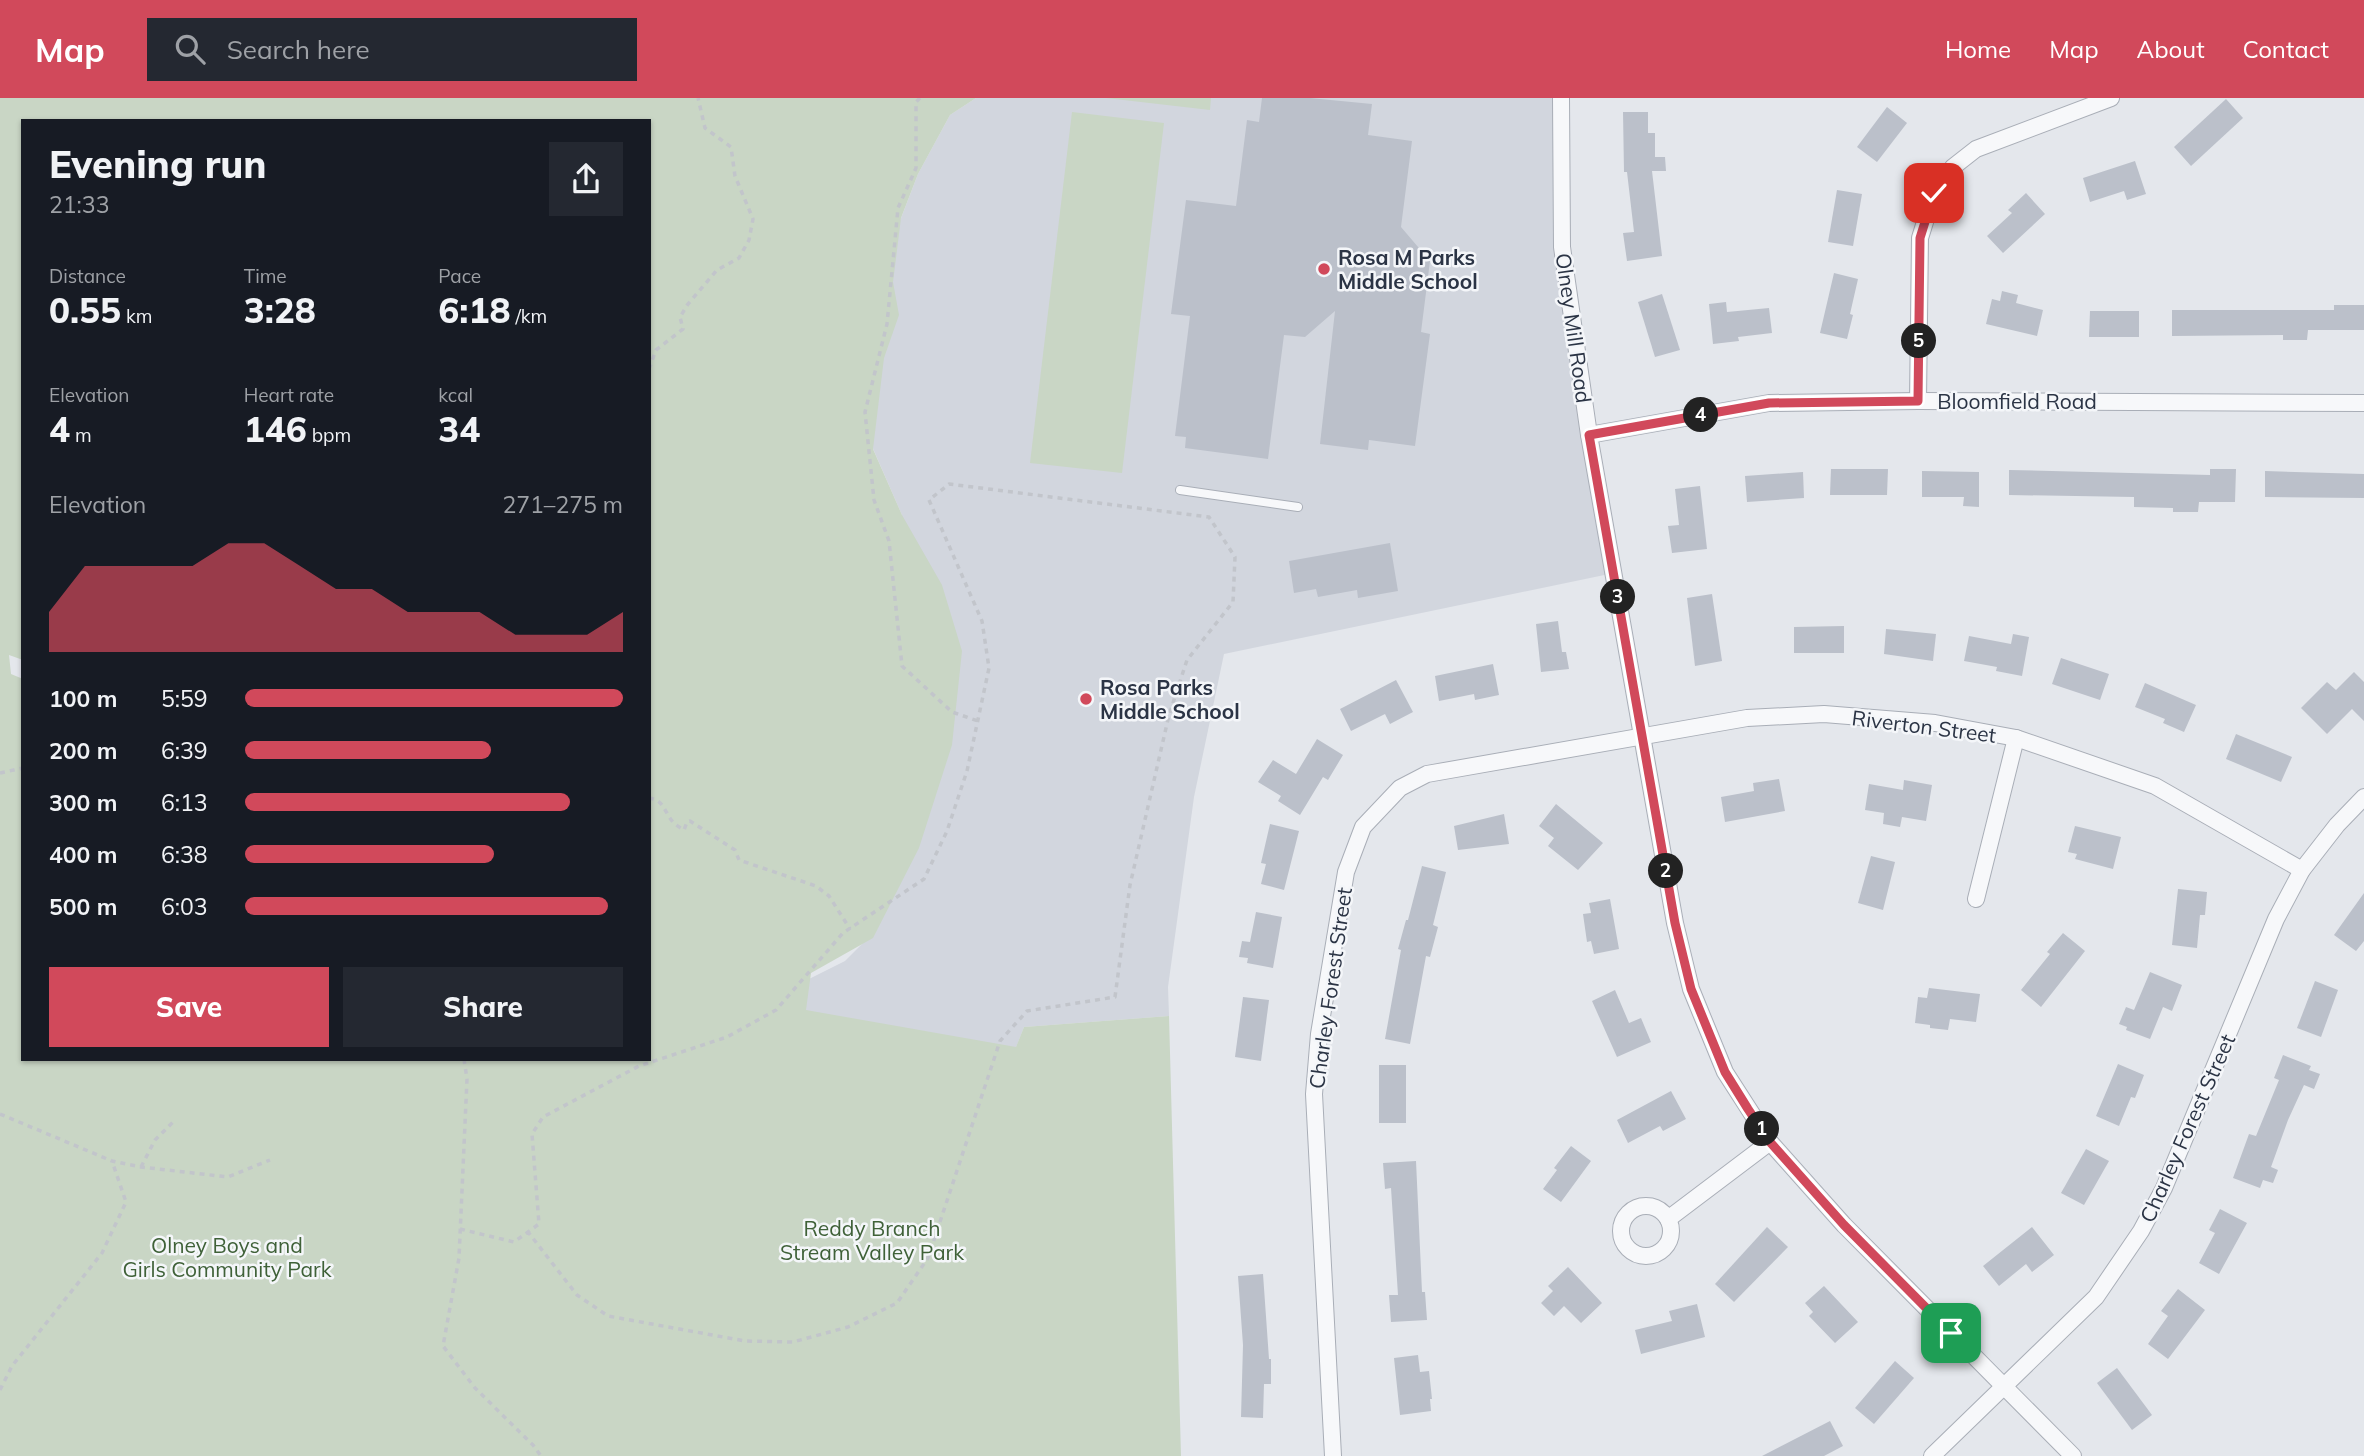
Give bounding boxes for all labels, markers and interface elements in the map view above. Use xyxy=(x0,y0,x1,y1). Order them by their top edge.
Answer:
search box xyxy=(147,18,637,81)
text: Map xyxy=(35,29,105,70)
icon: search xyxy=(171,30,209,68)
text: Search here xyxy=(227,33,370,66)
text: Home xyxy=(1945,34,2011,64)
text: Map xyxy=(2049,34,2099,64)
text: About xyxy=(2137,34,2205,64)
text: Contact xyxy=(2243,34,2329,64)
text: Evening run xyxy=(49,140,267,188)
button: share xyxy=(549,142,623,216)
pin xyxy=(1904,163,1964,223)
icon: check xyxy=(1915,174,1953,212)
text: 21:33 xyxy=(49,190,109,219)
place label: Rosa M Parks Middle School xyxy=(1338,244,1478,294)
street label: Olney Mill Road xyxy=(1551,251,1597,405)
marker: Rosa M Parks Middle School xyxy=(1316,261,1332,277)
text: Distance xyxy=(49,264,126,288)
text: Time xyxy=(244,264,287,288)
text: Pace xyxy=(438,264,481,288)
text: 0.55 xyxy=(49,288,121,332)
text: 3:28 xyxy=(244,288,316,332)
text: 6:18 xyxy=(438,288,510,332)
text: km xyxy=(121,304,153,328)
text: /km xyxy=(510,304,547,328)
pin: 5 xyxy=(1902,324,1937,358)
text: 5 xyxy=(1913,328,1924,352)
text: Elevation xyxy=(49,383,129,407)
text: Heart rate xyxy=(244,383,334,407)
text: kcal xyxy=(438,383,473,407)
street label: Bloomfield Road xyxy=(1937,388,2097,414)
pin: 4 xyxy=(1684,398,1718,432)
text: 4 xyxy=(1695,402,1706,426)
text: 4 xyxy=(49,407,70,451)
text: 146 xyxy=(244,407,307,451)
text: 34 xyxy=(438,407,480,451)
text: m xyxy=(70,423,92,447)
text: bpm xyxy=(307,423,351,447)
text: Elevation xyxy=(49,490,146,519)
text: 271–275 m xyxy=(502,490,623,519)
pin: 3 xyxy=(1600,580,1636,614)
text: 3 xyxy=(1612,584,1623,608)
place label: Rosa Parks Middle School xyxy=(1100,674,1240,724)
text: 100 m xyxy=(49,684,117,713)
text: 5:59 xyxy=(161,684,208,713)
marker: Rosa Parks Middle School xyxy=(1078,691,1094,707)
street label: Riverton Street xyxy=(1850,704,1998,748)
text: 200 m xyxy=(49,736,117,765)
text: 6:39 xyxy=(161,736,208,765)
text: 300 m xyxy=(49,788,117,817)
text: 6:13 xyxy=(161,788,208,817)
text: 400 m xyxy=(49,840,117,869)
text: 6:38 xyxy=(161,840,208,869)
pin: 2 xyxy=(1648,854,1684,888)
text: 2 xyxy=(1660,858,1671,882)
street label: Charley Forest Street xyxy=(1303,886,1357,1090)
text: 500 m xyxy=(49,892,117,921)
text: 6:03 xyxy=(161,892,208,921)
button: Save xyxy=(49,967,329,1047)
button: Share xyxy=(343,967,623,1047)
street label: Charley Forest Street xyxy=(2134,1030,2240,1226)
pin: 1 xyxy=(1744,1112,1780,1146)
text: 1 xyxy=(1756,1116,1767,1140)
park label: Reddy Branch Stream Valley Park xyxy=(780,1215,964,1265)
park label: Olney Boys and Girls Community Park xyxy=(122,1232,332,1282)
pin xyxy=(1921,1303,1981,1363)
icon: arrive xyxy=(1932,1314,1970,1352)

